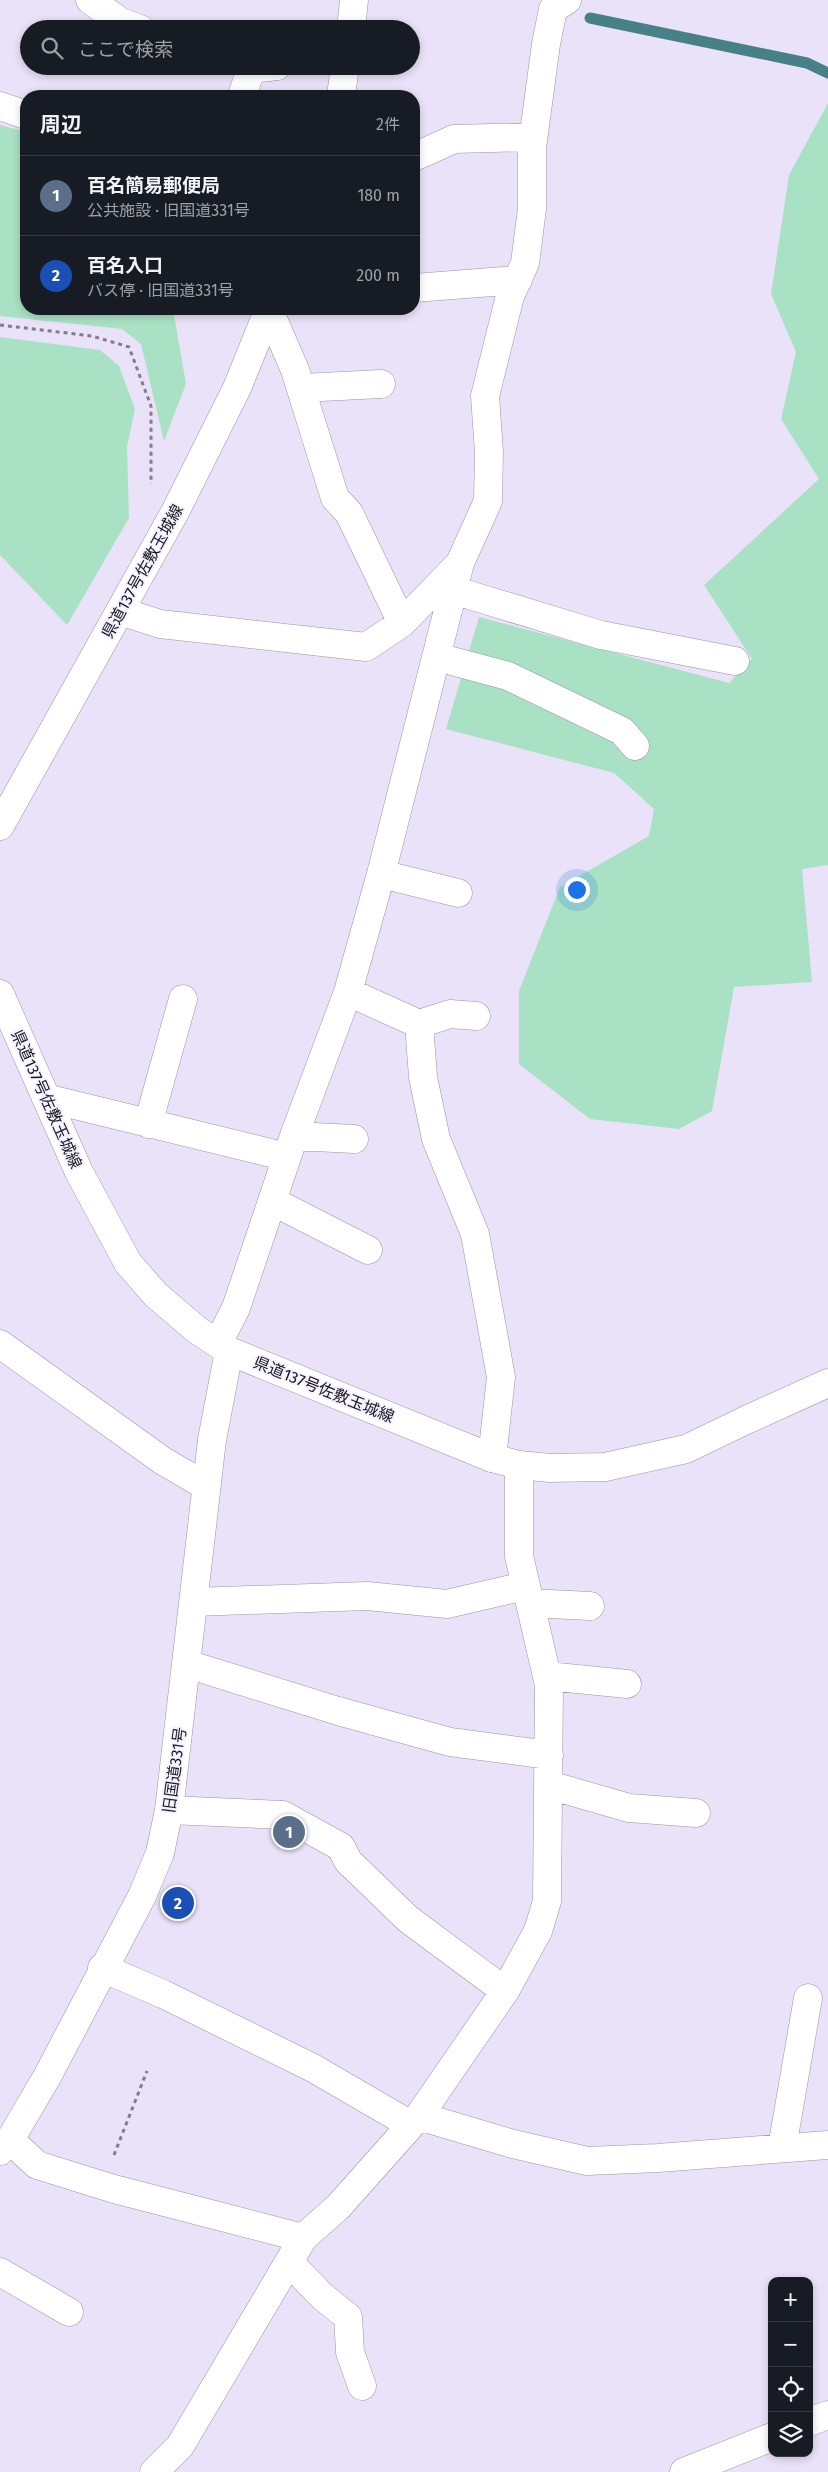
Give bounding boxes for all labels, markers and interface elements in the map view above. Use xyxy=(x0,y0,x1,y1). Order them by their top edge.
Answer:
search box xyxy=(20,20,420,75)
icon: search xyxy=(38,34,66,62)
text: ここで検索 xyxy=(78,38,173,61)
text: 周辺 xyxy=(40,112,82,138)
text: 2件 xyxy=(376,115,400,134)
text: 百名簡易郵便局 xyxy=(87,174,220,197)
text: 1 xyxy=(52,186,60,205)
text: 180 m xyxy=(357,186,400,205)
text: 公共施設 · 旧国道331号 xyxy=(87,201,250,220)
text: 百名入口 xyxy=(87,254,163,277)
text: 2 xyxy=(52,266,60,285)
text: 200 m xyxy=(356,266,400,285)
text: バス停 · 旧国道331号 xyxy=(87,281,234,300)
street label: 県道137号佐敷玉城線 xyxy=(98,501,187,641)
your location xyxy=(564,877,590,903)
street label: 県道137号佐敷玉城線 xyxy=(7,1027,86,1172)
street label: 県道137号佐敷玉城線 xyxy=(251,1353,397,1426)
street label: 旧国道331号 xyxy=(159,1726,190,1814)
pin: 1 xyxy=(273,1813,305,1851)
pin: 2 xyxy=(162,1884,194,1922)
map controls xyxy=(768,2277,813,2457)
button: + xyxy=(768,2277,813,2322)
button: − xyxy=(768,2322,813,2367)
button: locate xyxy=(768,2367,813,2412)
button: layers xyxy=(768,2412,813,2457)

